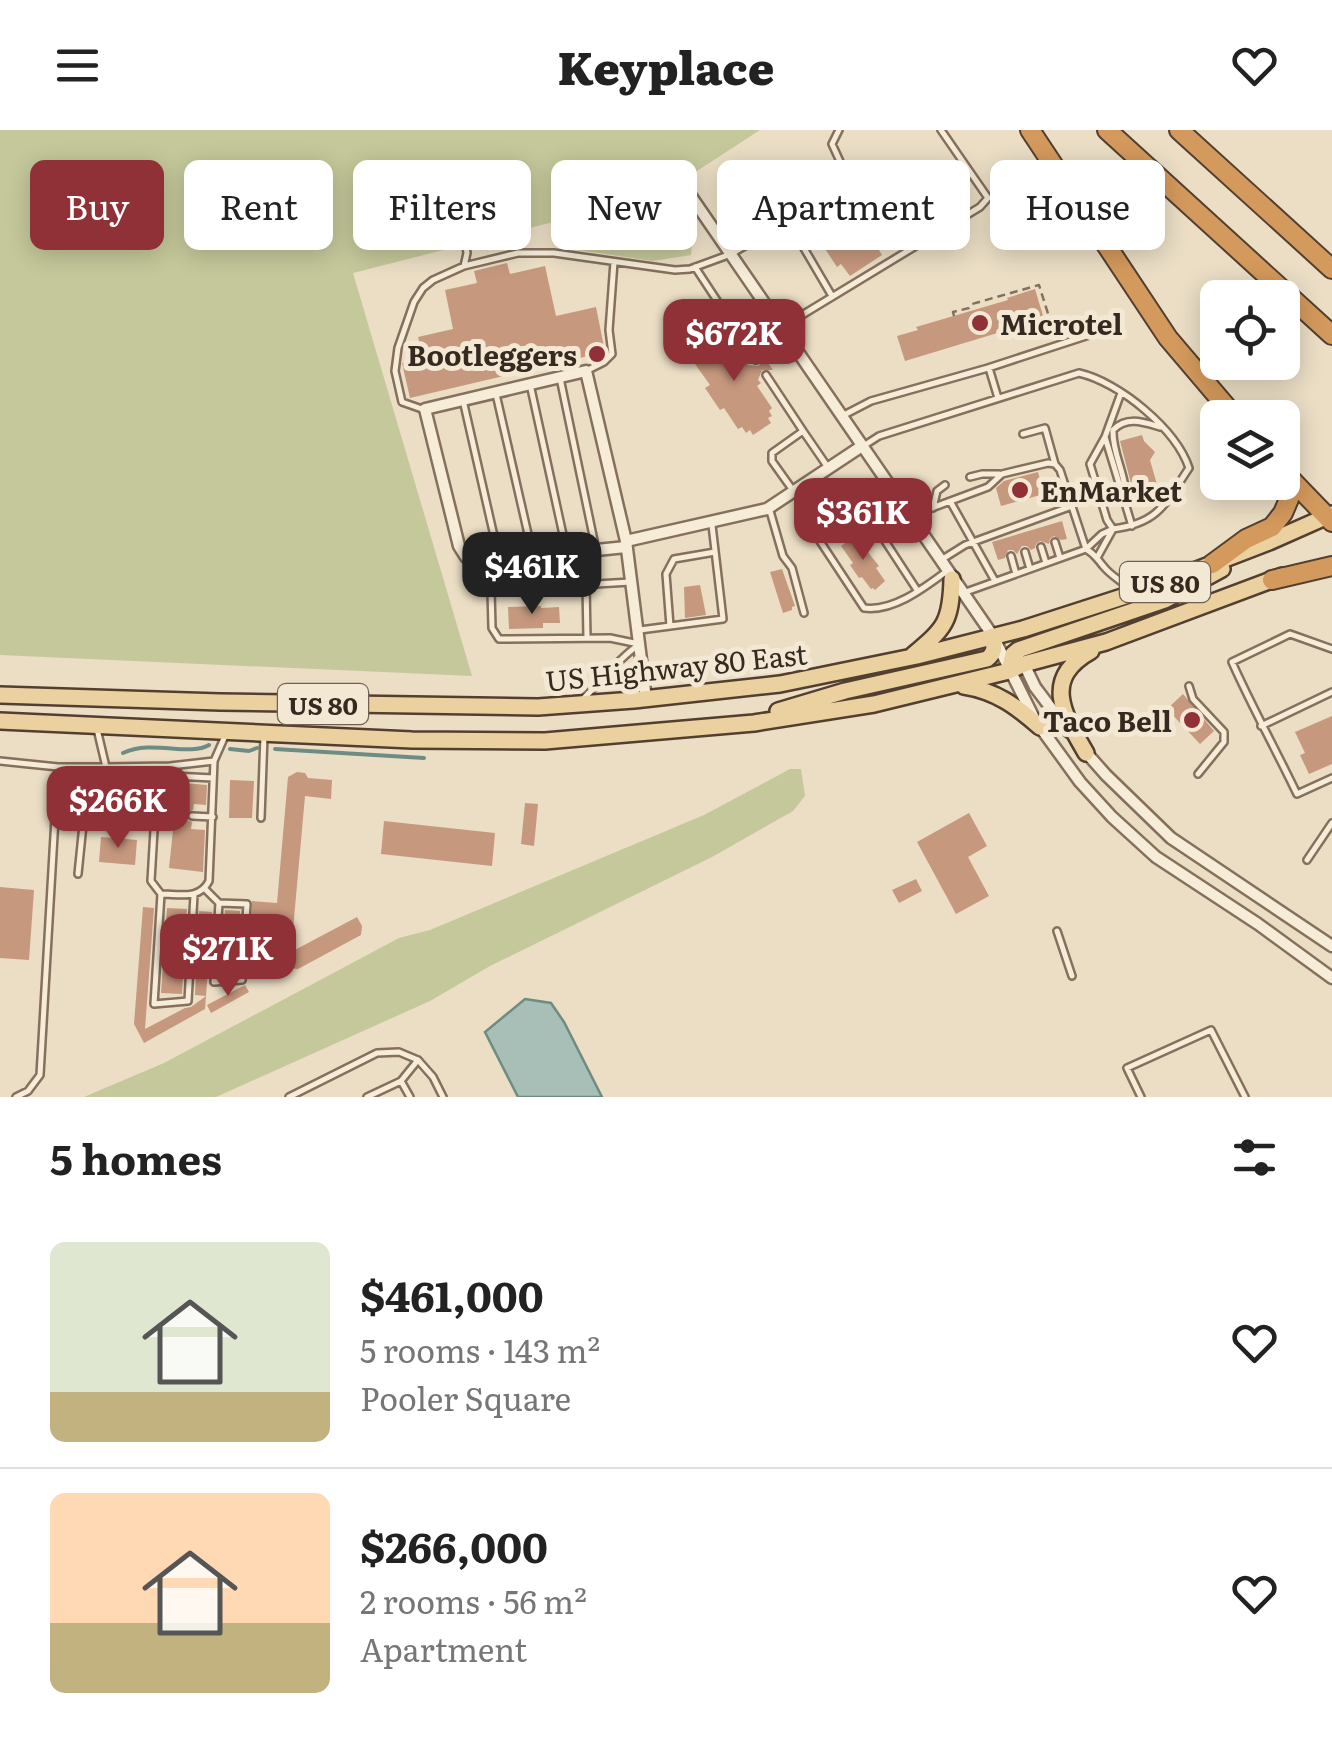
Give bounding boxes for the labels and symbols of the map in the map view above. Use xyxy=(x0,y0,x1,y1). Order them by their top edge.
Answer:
pin: $672K xyxy=(664,299,804,384)
place label: Microtel xyxy=(1000,302,1123,344)
marker: Microtel xyxy=(969,312,991,334)
place label: Bootleggers xyxy=(407,333,577,375)
marker: Bootleggers xyxy=(586,343,608,365)
place label: EnMarket xyxy=(1040,469,1183,511)
pin: $361K xyxy=(793,478,933,563)
marker: EnMarket xyxy=(1009,479,1031,501)
pin: $461K xyxy=(462,532,602,617)
road number: US 80 xyxy=(1120,562,1210,602)
street label: US Highway 80 East xyxy=(543,631,810,701)
road number: US 80 xyxy=(278,684,368,724)
place label: Taco Bell xyxy=(1043,699,1172,741)
marker: Taco Bell xyxy=(1181,709,1203,731)
pin: $266K xyxy=(48,766,188,851)
pin: $271K xyxy=(158,914,298,999)

